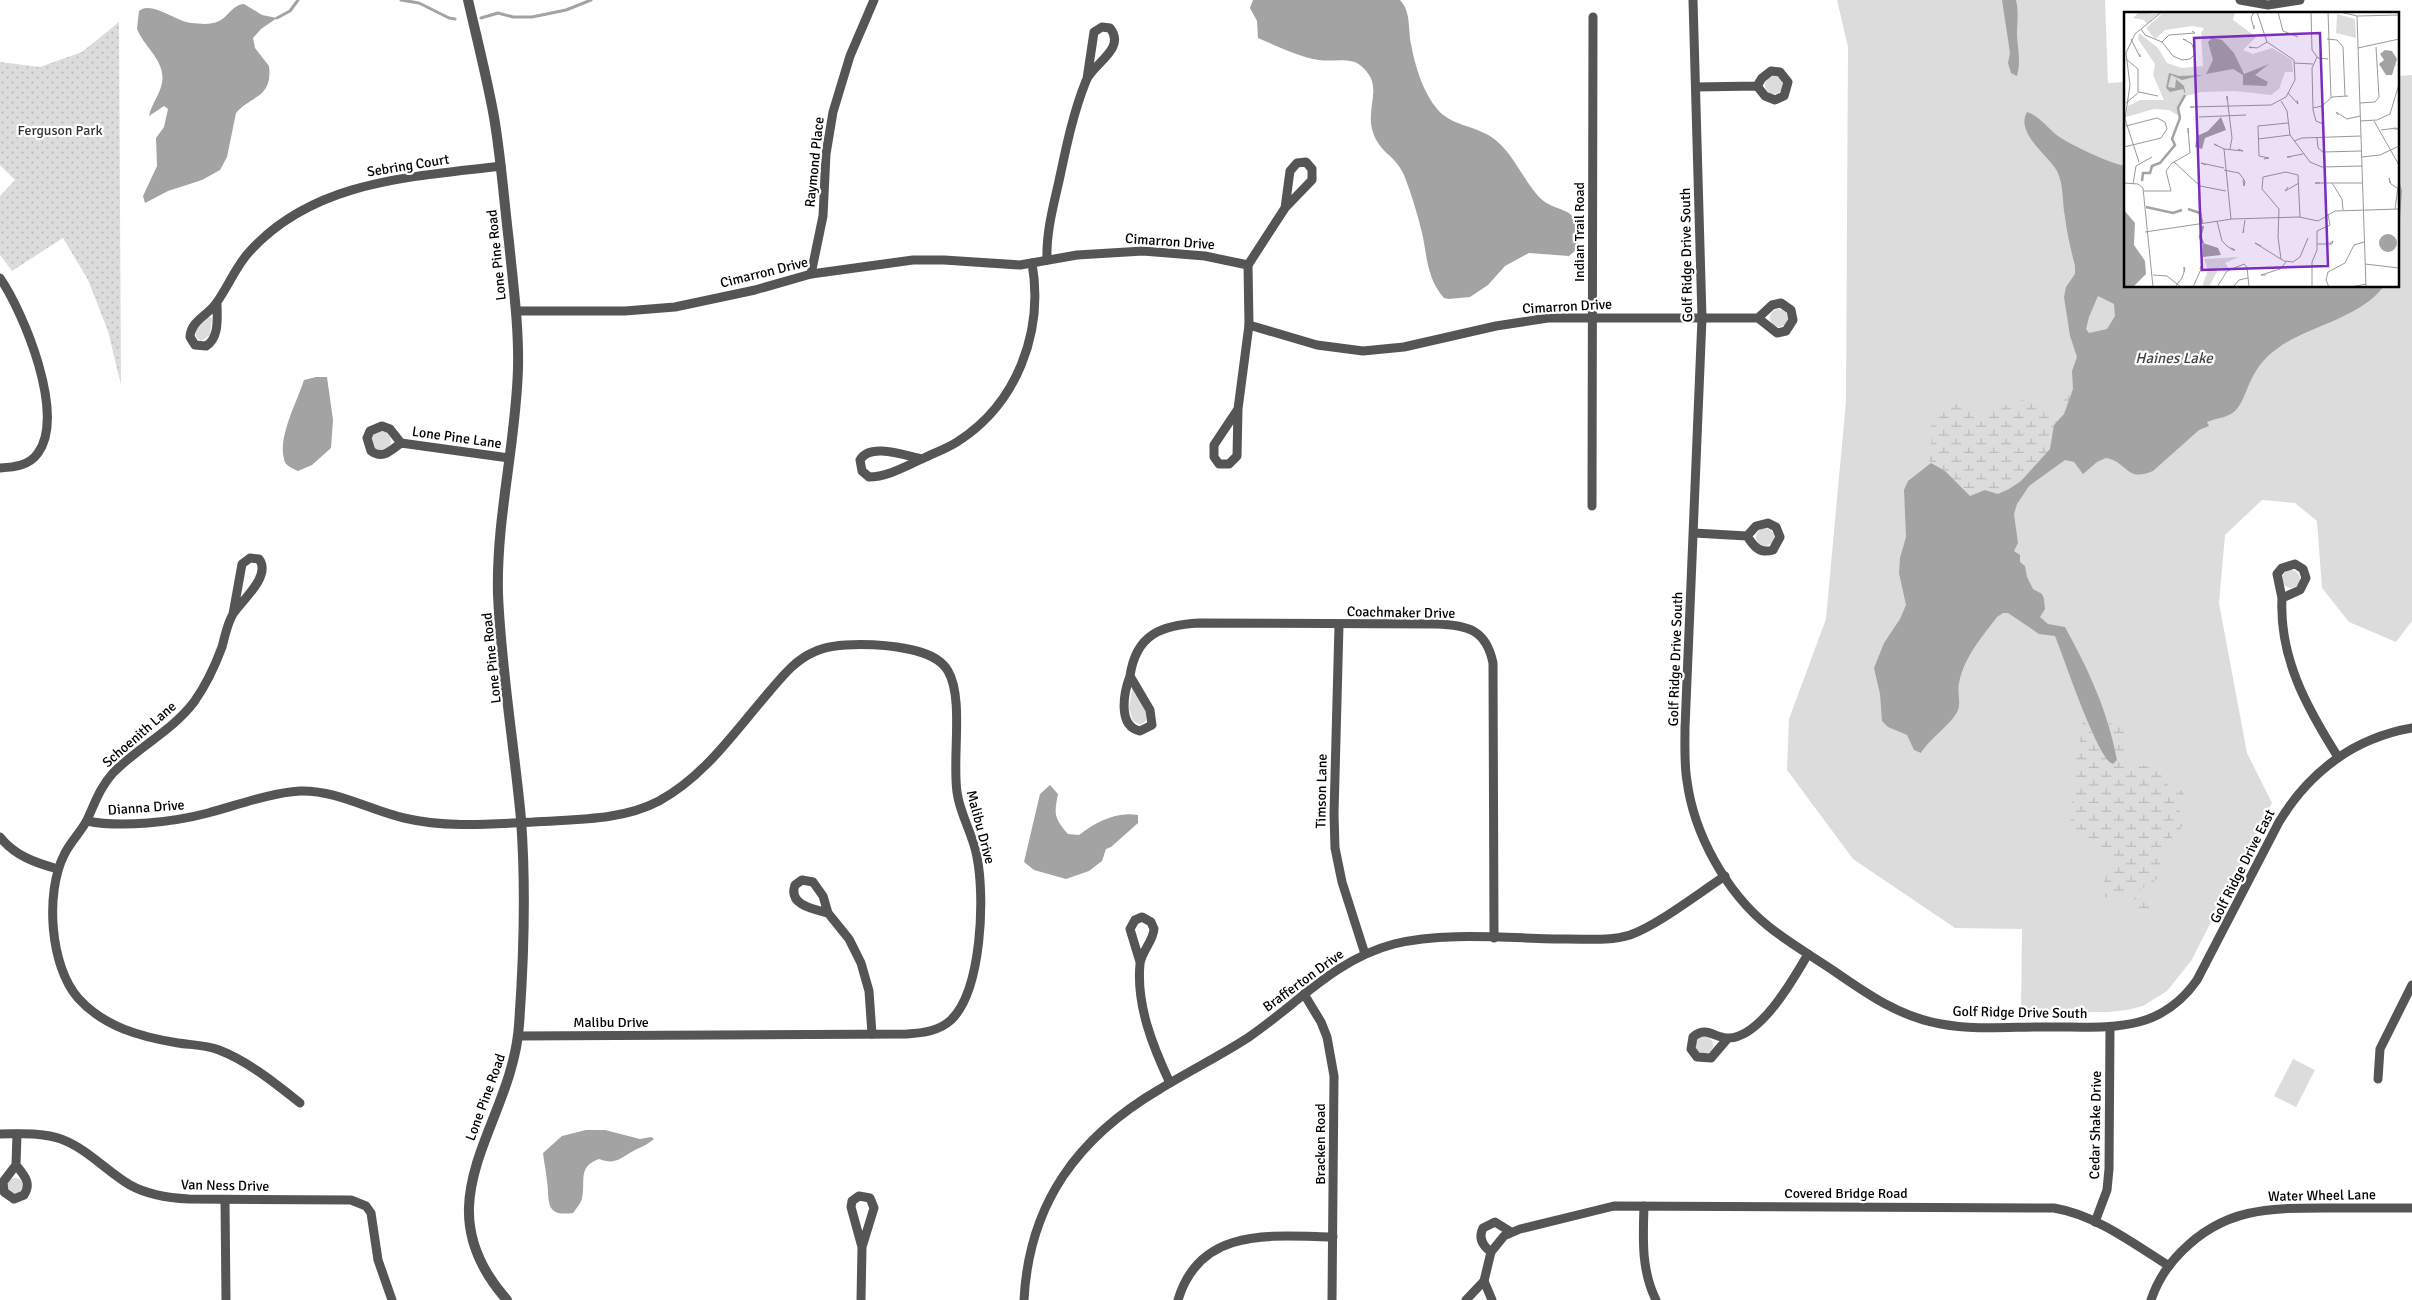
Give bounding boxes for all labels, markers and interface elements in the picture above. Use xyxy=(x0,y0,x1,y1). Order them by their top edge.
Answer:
inset map xyxy=(2124,12,2400,288)
street label: Raymond Place xyxy=(801,116,828,208)
park label: Ferguson Park xyxy=(17,122,103,139)
street label: Sebring Court xyxy=(366,151,451,180)
street label: Indian Trail Road xyxy=(1571,182,1588,282)
street label: Golf Ridge Drive South xyxy=(1677,187,1696,323)
street label: Lone Pine Road xyxy=(483,209,510,301)
street label: Cimarron Drive xyxy=(1125,230,1215,253)
street label: Cimarron Drive xyxy=(718,253,810,292)
street label: Cimarron Drive xyxy=(1522,296,1612,317)
water label: Haines Lake xyxy=(2135,349,2214,367)
street label: Lone Pine Lane xyxy=(411,423,503,452)
street label: Golf Ridge Drive South xyxy=(1665,591,1686,727)
street label: Coachmaker Drive xyxy=(1347,603,1455,622)
street label: Lone Pine Road xyxy=(478,612,505,704)
street label: Schoenith Lane xyxy=(99,698,180,771)
street label: Timson Lane xyxy=(1312,753,1331,829)
street label: Malibu Drive xyxy=(963,788,999,866)
street label: Dianna Drive xyxy=(107,796,185,819)
street label: Golf Ridge Drive East xyxy=(2206,806,2279,926)
street label: Brafferton Drive xyxy=(1260,945,1347,1015)
street label: Golf Ridge Drive South xyxy=(1952,1003,2088,1022)
street label: Malibu Drive xyxy=(573,1014,649,1031)
street label: Lone Pine Road xyxy=(462,1051,509,1143)
street label: Cedar Shake Drive xyxy=(2086,1070,2105,1180)
street label: Bracken Road xyxy=(1312,1103,1329,1185)
street label: Van Ness Drive xyxy=(181,1176,269,1195)
street label: Covered Bridge Road xyxy=(1784,1185,1908,1202)
street label: Water Wheel Lane xyxy=(2268,1186,2376,1205)

